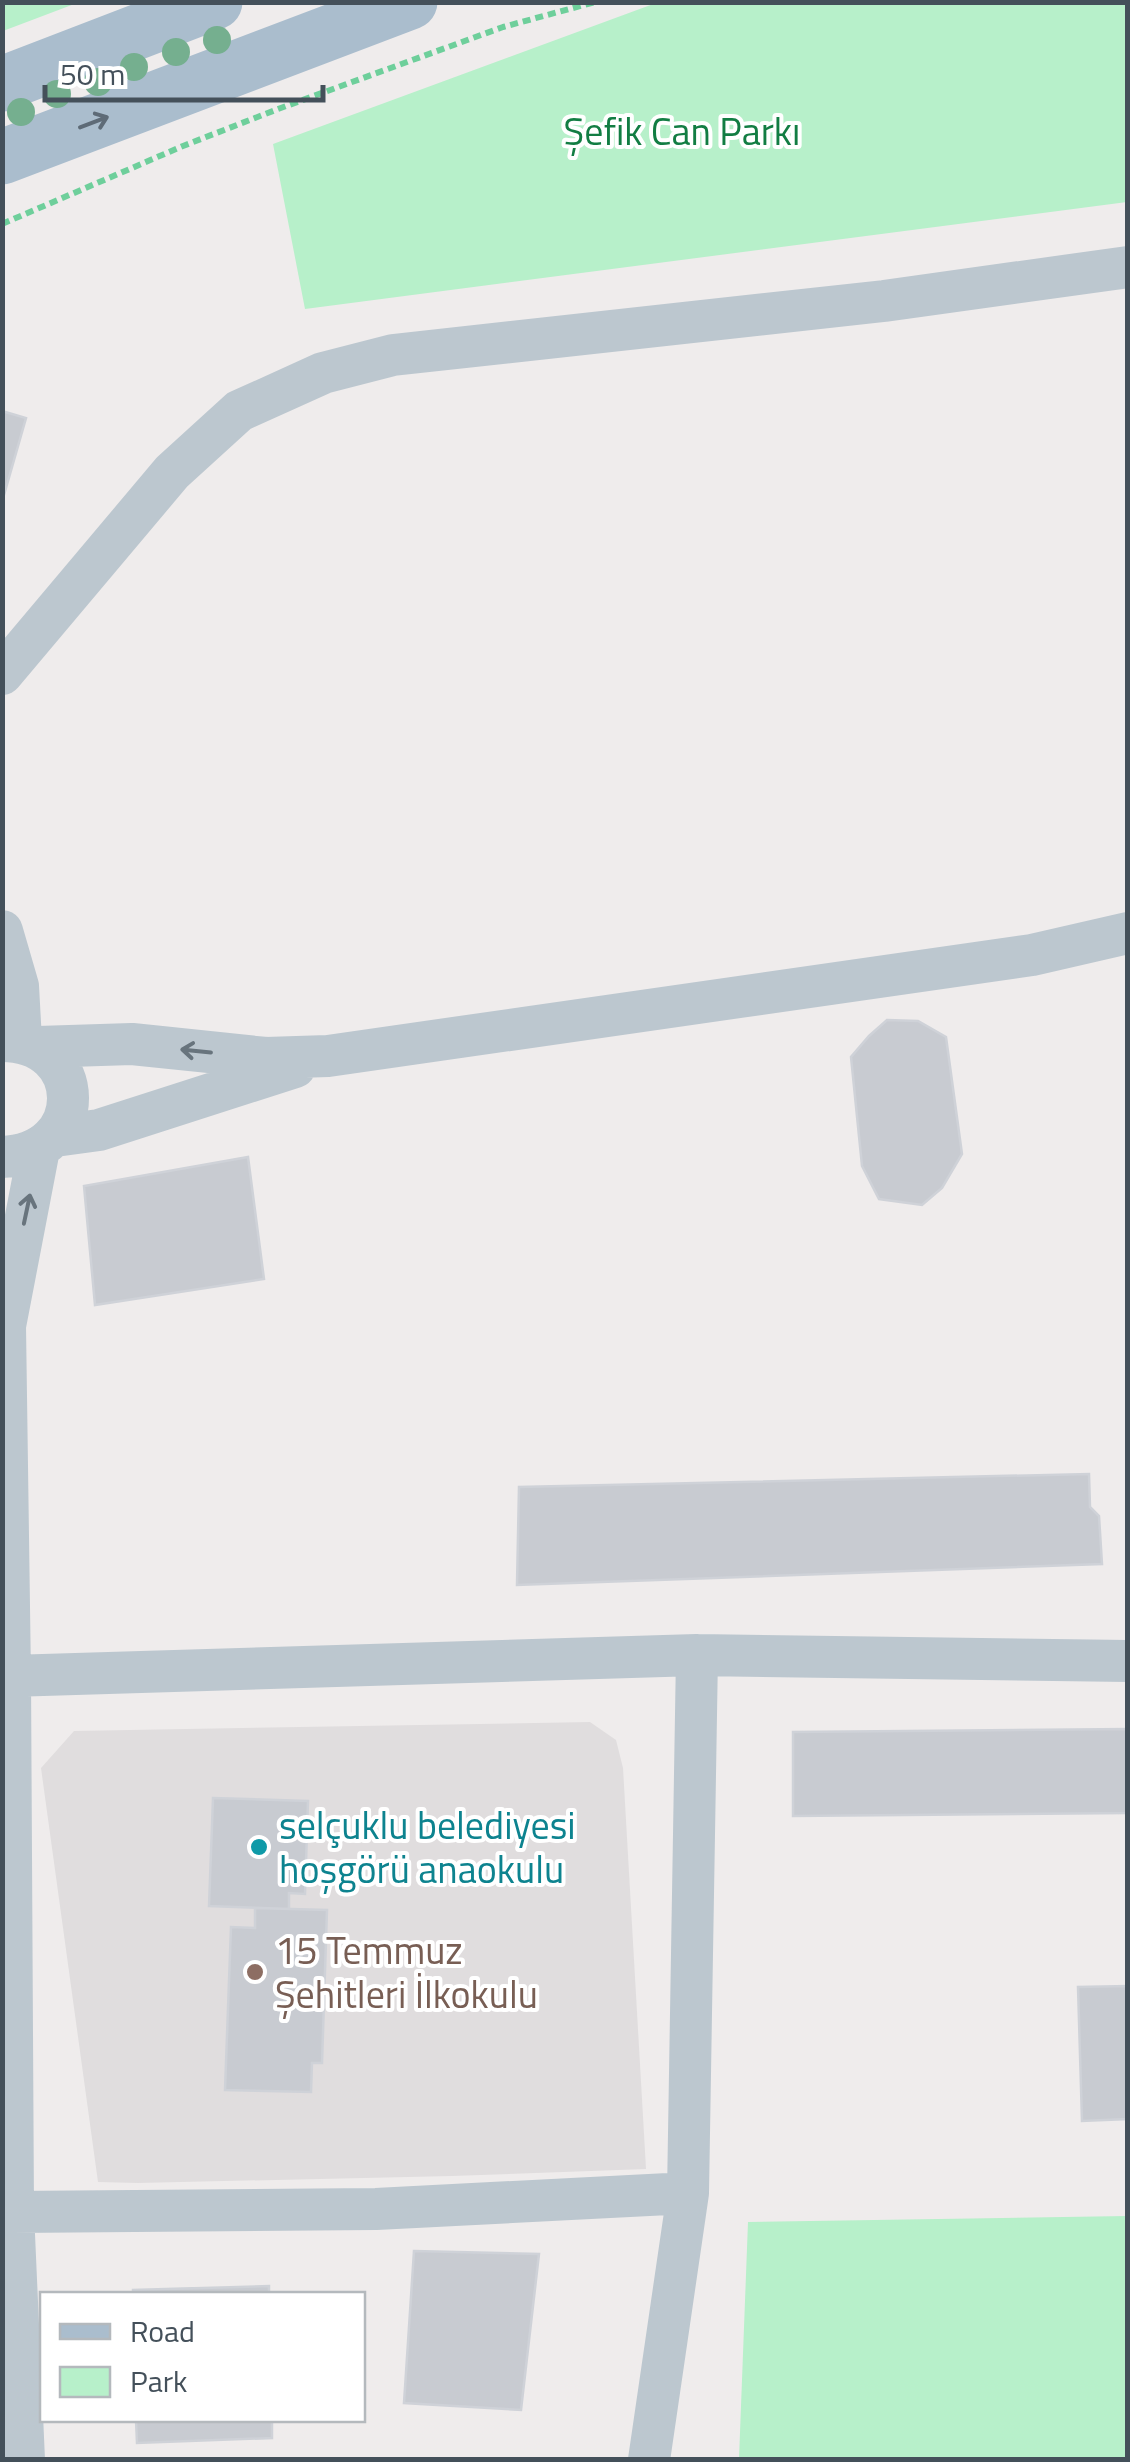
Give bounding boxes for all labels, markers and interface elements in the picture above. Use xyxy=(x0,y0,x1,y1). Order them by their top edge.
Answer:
scale bar xyxy=(45,40,322,102)
text: 50 m xyxy=(60,51,125,97)
park label: Şefik Can Parkı xyxy=(564,102,800,160)
one-way arrow xyxy=(77,112,108,130)
one-way arrow xyxy=(181,1041,213,1060)
one-way arrow xyxy=(18,1194,37,1226)
place label: selçuklu belediyesi hoşgörü anaokulu xyxy=(279,1796,576,1898)
marker: selçuklu belediyesi hoşgörü anaokulu xyxy=(248,1836,270,1858)
place label: 15 Temmuz Şehitleri İlkokulu xyxy=(275,1921,538,2023)
marker: 15 Temmuz Şehitleri İlkokulu xyxy=(244,1961,266,1983)
legend xyxy=(40,2292,365,2422)
text: Road xyxy=(130,2308,195,2354)
text: Park xyxy=(130,2358,187,2404)

